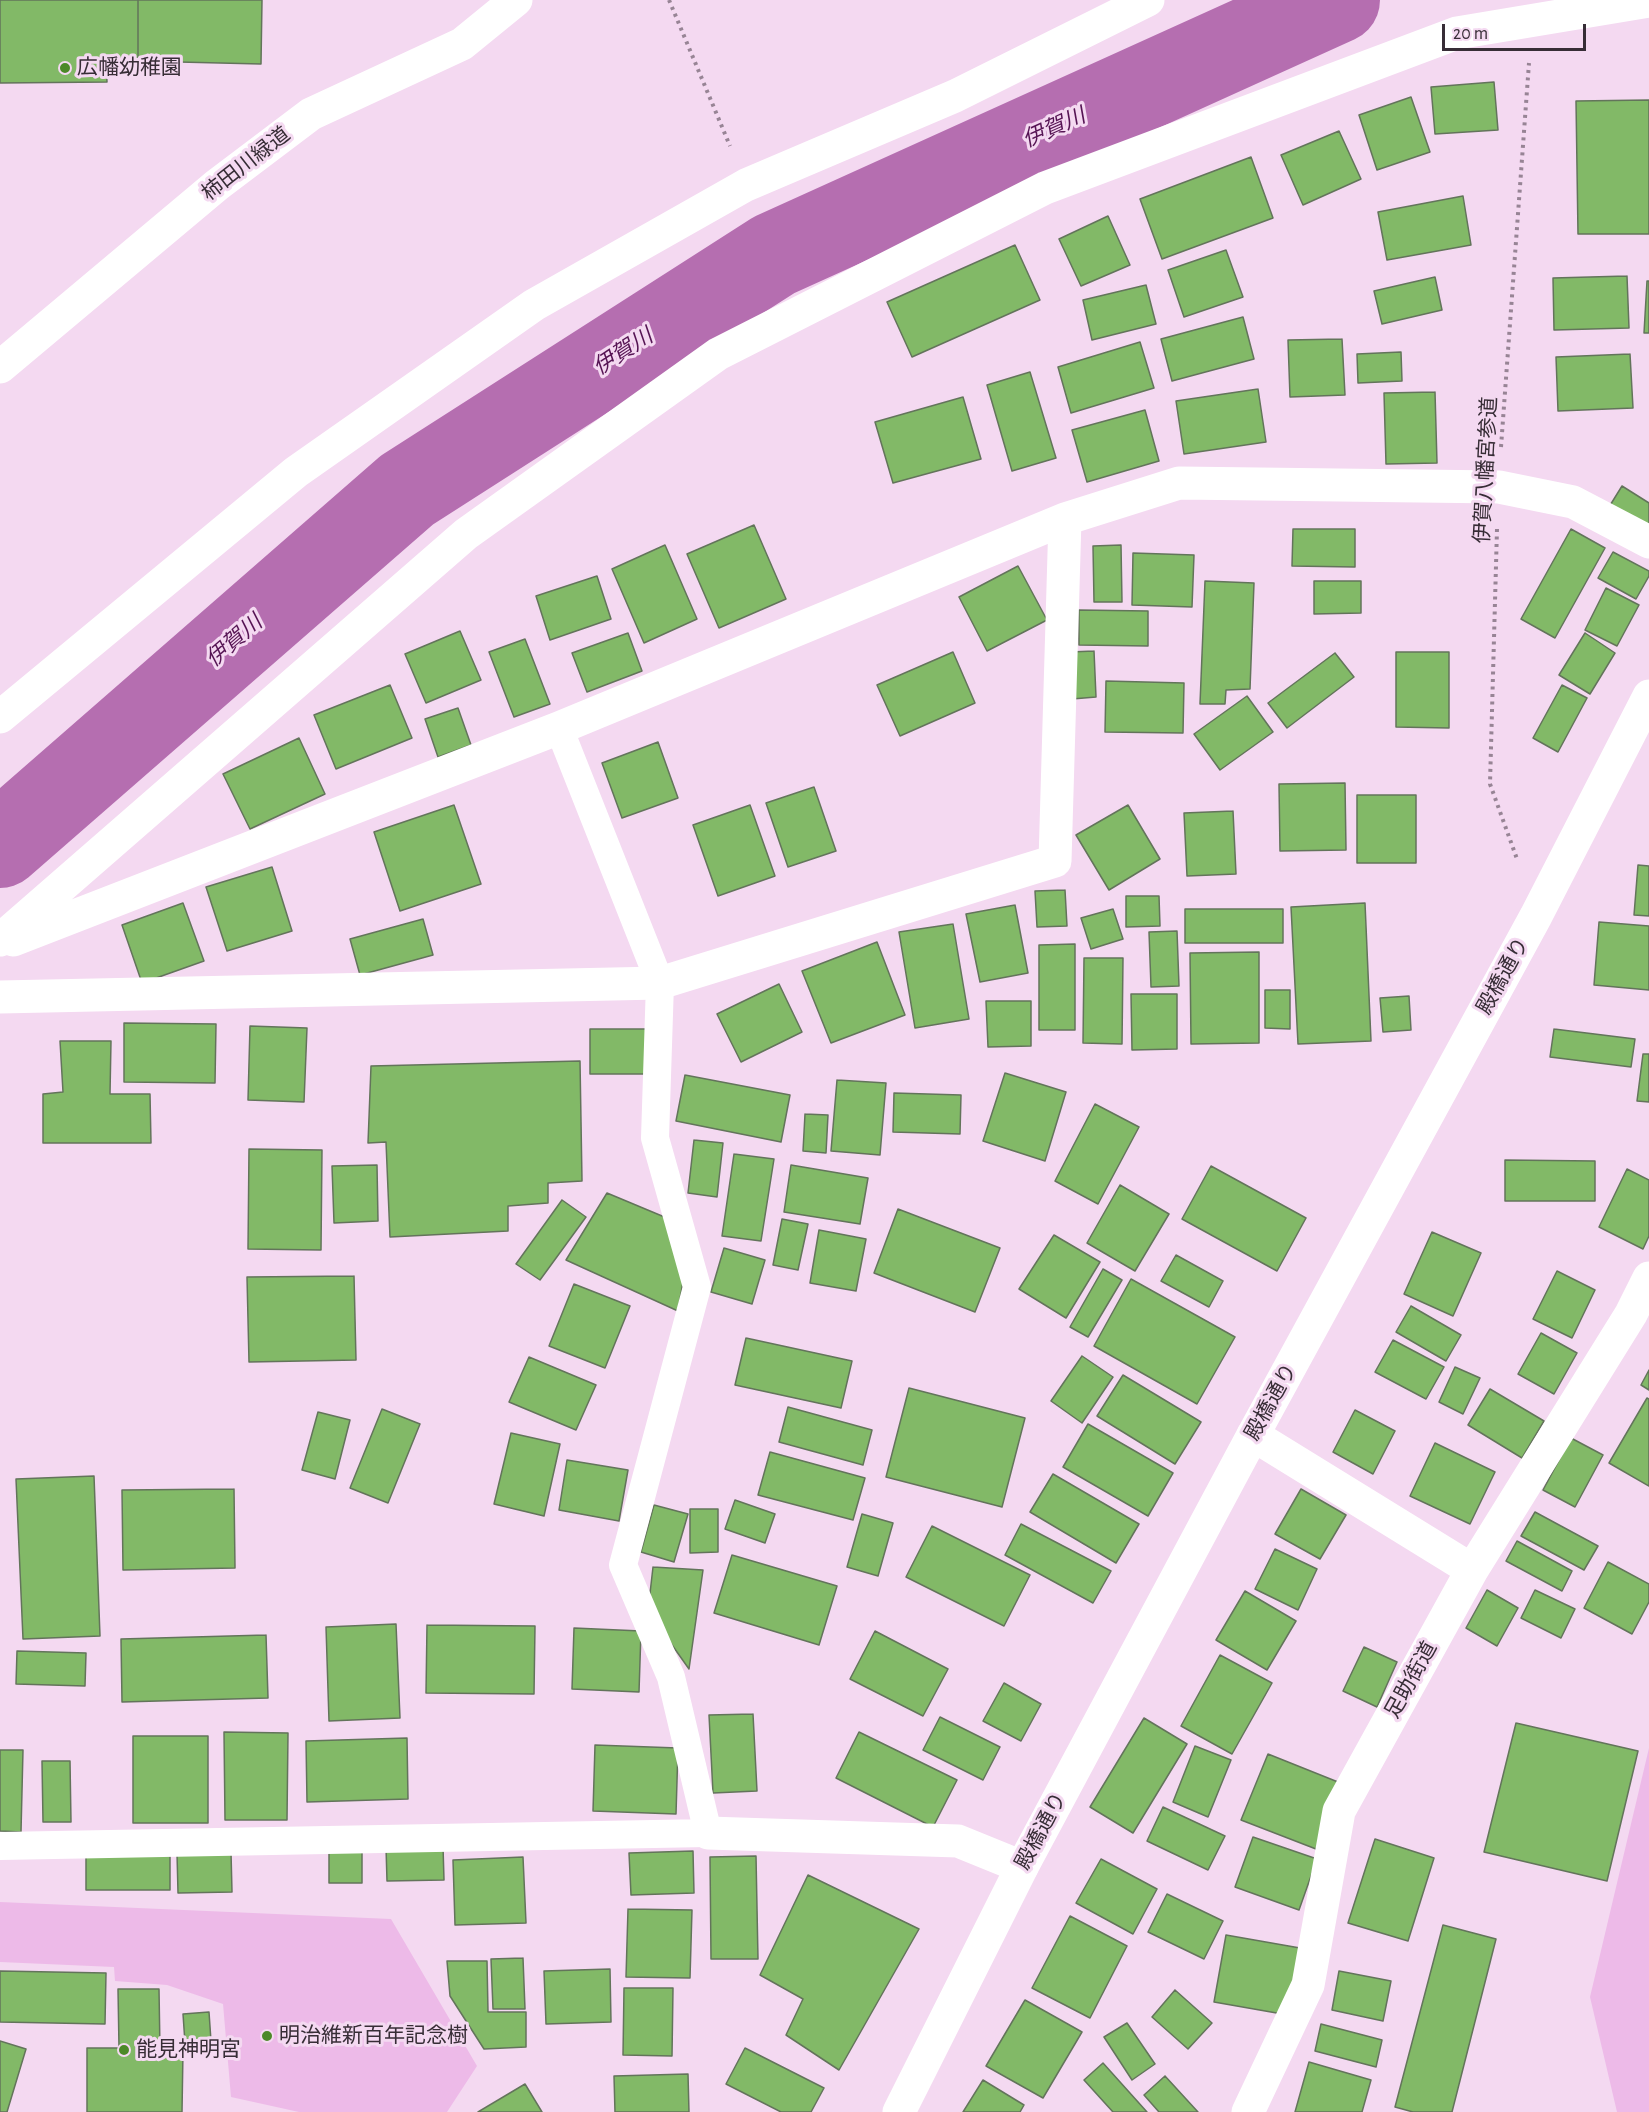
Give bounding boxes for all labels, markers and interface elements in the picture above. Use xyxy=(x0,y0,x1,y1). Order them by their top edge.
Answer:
scale bar xyxy=(1445,12,1589,50)
text: 20 m xyxy=(1453,25,1488,43)
place label: 広幡幼稚園 xyxy=(77,55,182,81)
marker: 広幡幼稚園 xyxy=(58,61,72,75)
water label: 伊賀川 xyxy=(1018,103,1090,153)
street label: 柿田川緑道 xyxy=(197,122,295,206)
water label: 伊賀川 xyxy=(588,323,658,381)
street label: 伊賀八幡宮参道 xyxy=(1470,396,1502,544)
water label: 伊賀川 xyxy=(200,609,268,673)
street label: 殿橋通り xyxy=(1472,933,1534,1019)
street label: 殿橋通り xyxy=(1240,1359,1302,1445)
street label: 足助街道 xyxy=(1380,1637,1442,1723)
street label: 殿橋通り xyxy=(1010,1788,1072,1874)
place label: 明治維新百年記念樹 xyxy=(279,2023,468,2049)
marker: 明治維新百年記念樹 xyxy=(260,2029,274,2043)
place label: 能見神明宮 xyxy=(136,2037,241,2063)
marker: 能見神明宮 xyxy=(117,2043,131,2057)

